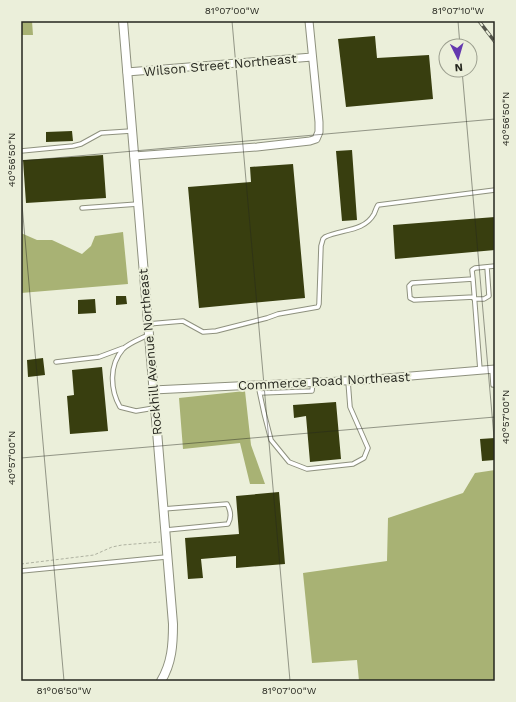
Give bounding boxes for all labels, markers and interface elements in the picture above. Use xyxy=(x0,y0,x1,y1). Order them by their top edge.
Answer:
text: 81°07'00"W xyxy=(205,5,260,16)
text: 81°07'10"W xyxy=(432,5,485,16)
north arrow xyxy=(438,38,478,78)
street label: Wilson Street Northeast xyxy=(143,51,298,79)
text: N xyxy=(454,61,463,74)
text: 40°56'50"N xyxy=(500,92,511,146)
text: 40°56'50"N xyxy=(6,133,17,187)
street label: Rockhill Avenue Northeast xyxy=(135,268,165,436)
street label: Commerce Road Northeast xyxy=(238,369,411,393)
text: 40°57'00"N xyxy=(500,390,511,444)
text: 40°57'00"N xyxy=(6,431,17,485)
text: 81°06'50"W xyxy=(37,685,92,696)
text: 81°07'00"W xyxy=(262,685,317,696)

